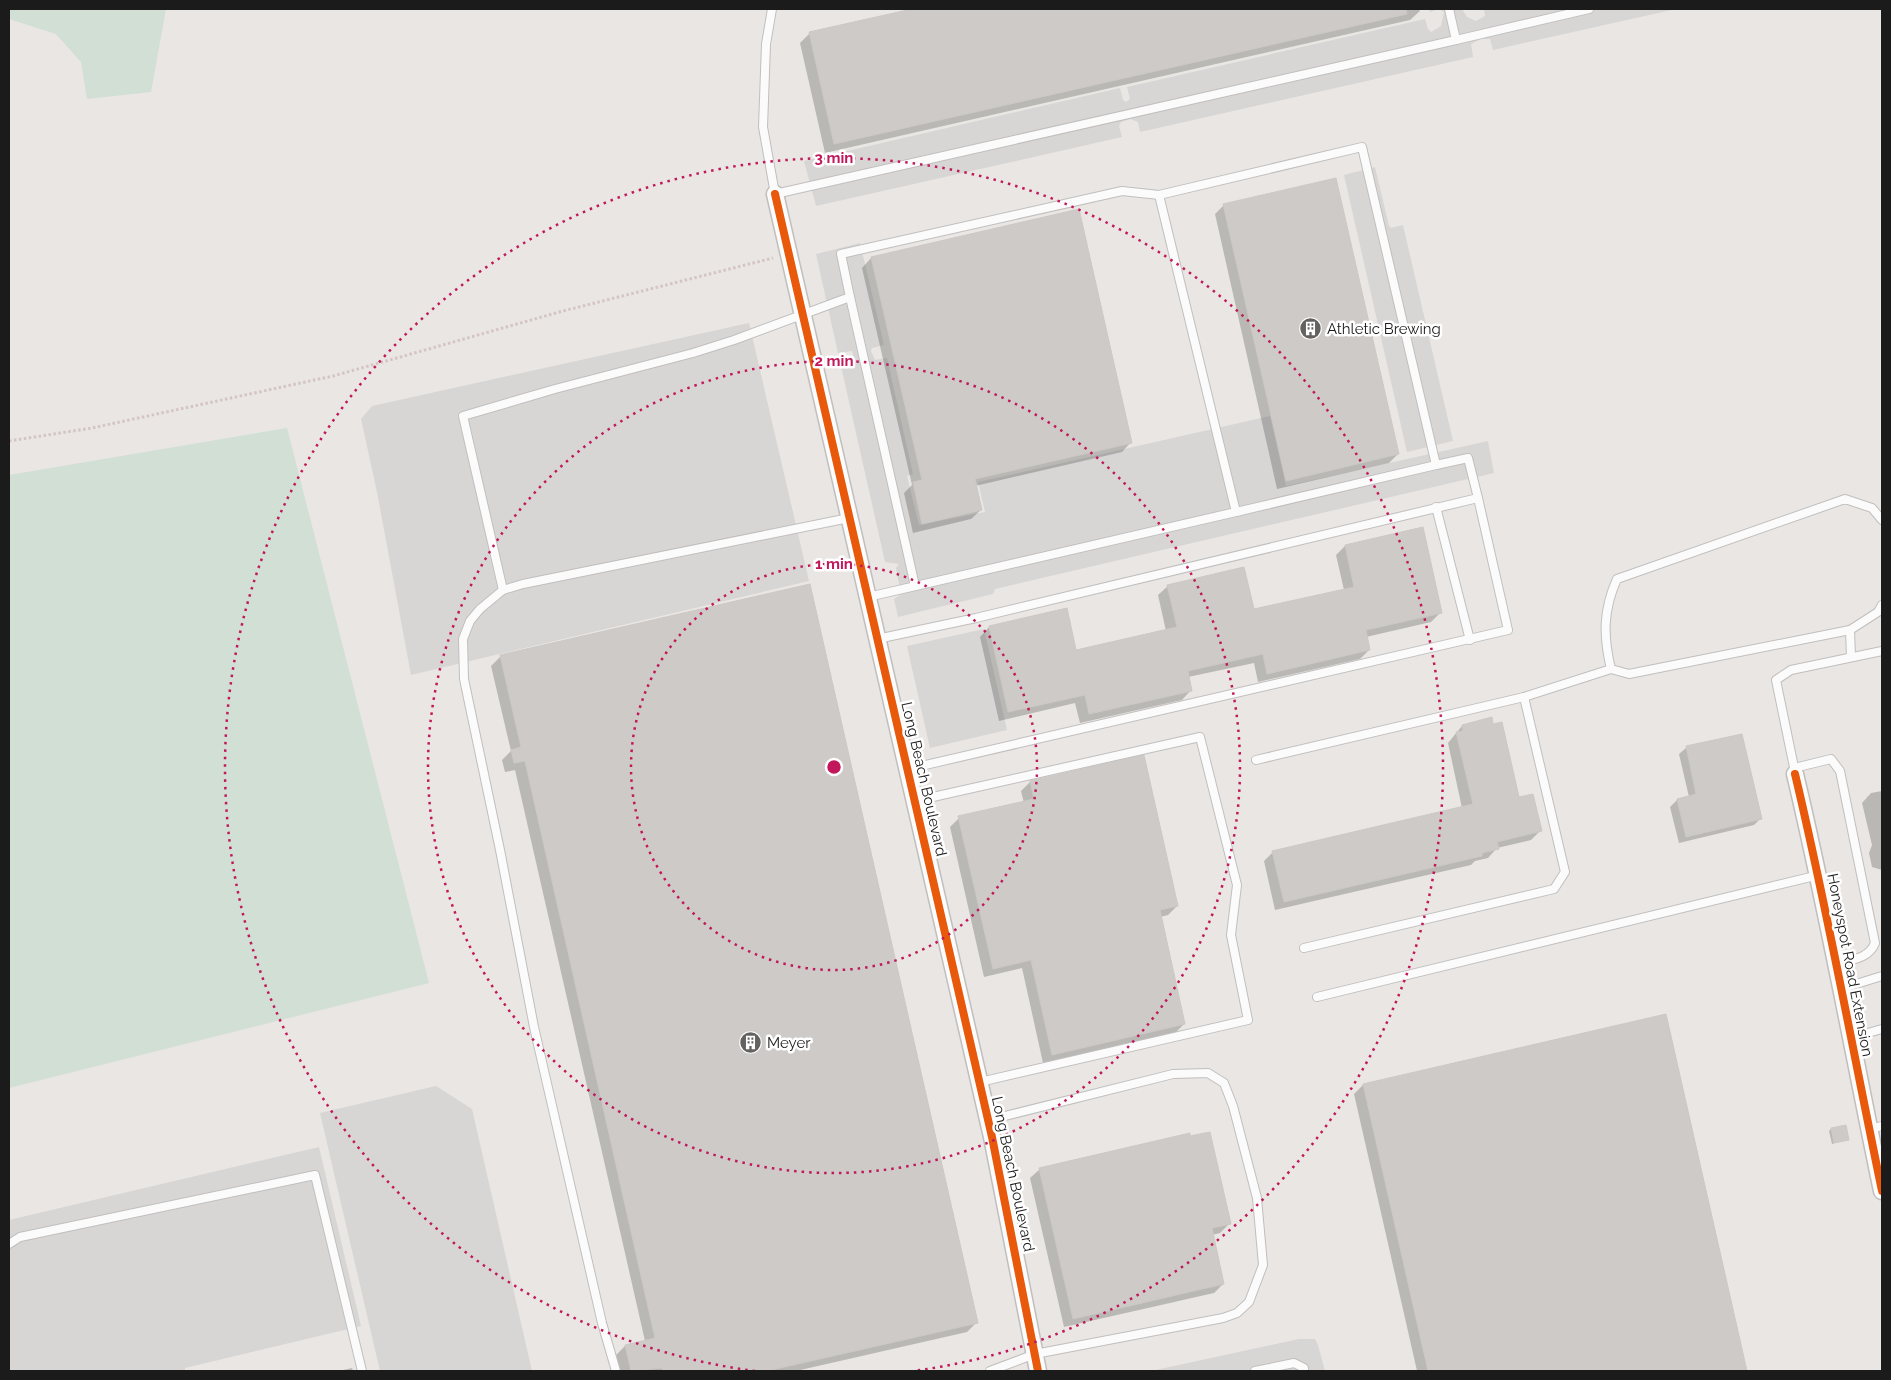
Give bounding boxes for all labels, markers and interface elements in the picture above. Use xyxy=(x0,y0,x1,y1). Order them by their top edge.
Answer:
text: 3 min xyxy=(815,149,853,167)
building icon: Athletic Brewing xyxy=(1299,317,1323,341)
place label: Athletic Brewing xyxy=(1327,320,1441,338)
text: 2 min xyxy=(815,352,853,370)
text: 1 min xyxy=(815,555,853,573)
street label: Long Beach Boulevard xyxy=(897,700,951,858)
centre of rings xyxy=(825,758,843,776)
street label: Honeyspot Road Extension xyxy=(1823,872,1877,1058)
building icon: Meyer xyxy=(739,1031,763,1055)
place label: Meyer xyxy=(767,1034,811,1052)
street label: Long Beach Boulevard xyxy=(988,1095,1038,1253)

